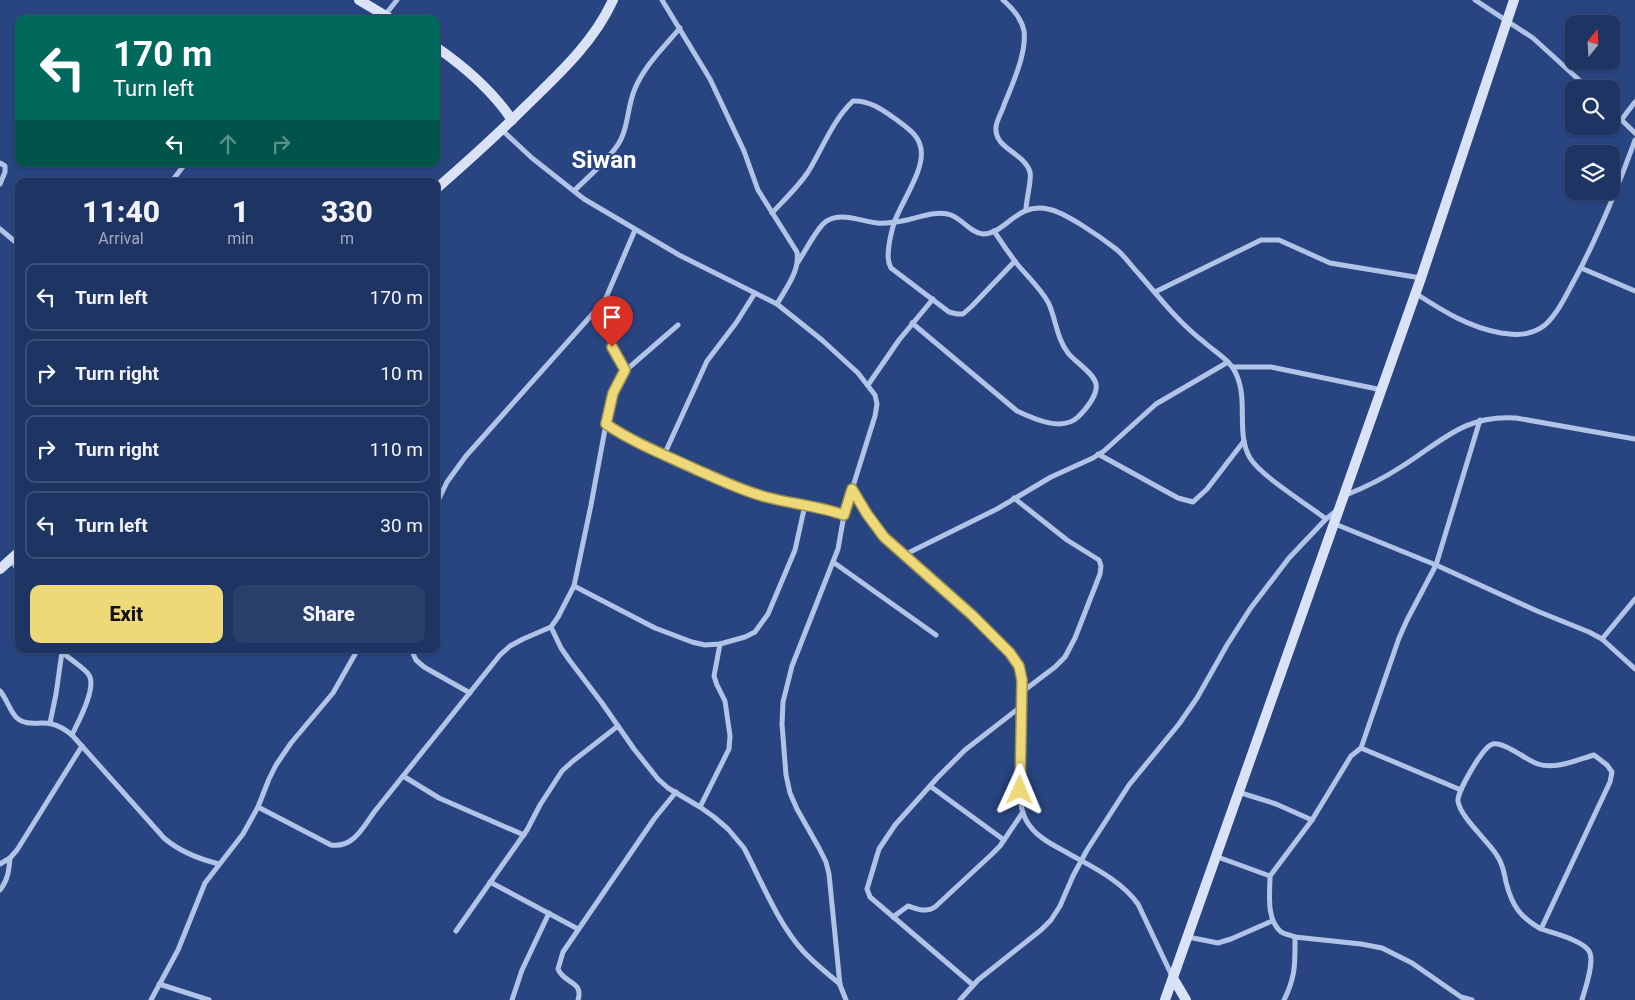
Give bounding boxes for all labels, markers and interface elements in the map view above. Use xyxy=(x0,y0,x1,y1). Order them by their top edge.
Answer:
north arrow xyxy=(1565,15,1620,70)
map controls xyxy=(1565,15,1620,200)
text: 170 m xyxy=(113,34,212,75)
icon: left xyxy=(30,35,95,100)
text: Turn left xyxy=(113,76,194,101)
button: search xyxy=(1565,80,1620,135)
icon: left xyxy=(161,130,189,158)
icon: ahead xyxy=(214,130,242,158)
icon: right xyxy=(267,130,295,158)
button: layers xyxy=(1565,145,1620,200)
district label: Siwan xyxy=(571,146,637,174)
text: 11:40 xyxy=(82,194,160,229)
text: 1 xyxy=(232,194,249,229)
text: 330 xyxy=(321,194,373,229)
text: Arrival xyxy=(98,229,144,248)
text: min xyxy=(227,229,254,248)
text: m xyxy=(340,229,354,248)
icon: left xyxy=(32,283,60,311)
text: Turn left xyxy=(75,286,148,309)
text: 170 m xyxy=(370,286,423,309)
pin xyxy=(591,296,633,347)
icon: arrive xyxy=(598,303,626,331)
icon: right xyxy=(32,359,60,387)
text: Turn right xyxy=(75,362,159,385)
text: 10 m xyxy=(380,362,423,385)
icon: right xyxy=(32,435,60,463)
text: Turn right xyxy=(75,438,159,461)
text: 110 m xyxy=(370,438,423,461)
icon: left xyxy=(32,511,60,539)
text: Turn left xyxy=(75,514,148,537)
text: 30 m xyxy=(380,514,423,537)
button: Exit xyxy=(30,585,223,643)
button: Share xyxy=(233,585,425,643)
position arrow xyxy=(993,763,1045,815)

